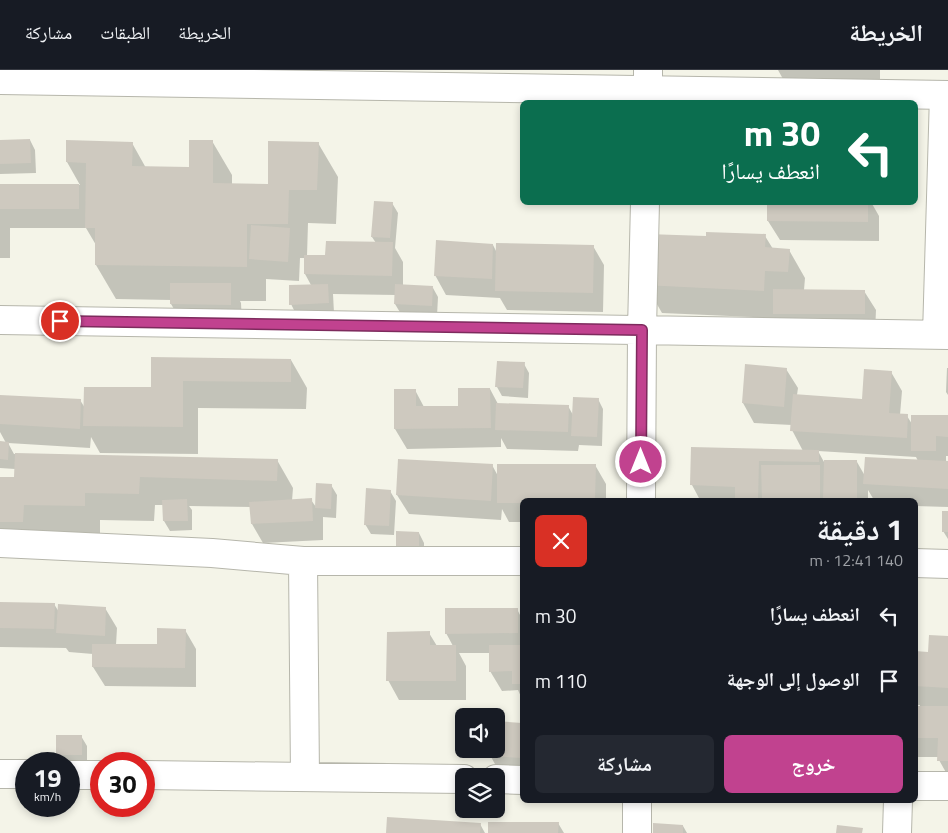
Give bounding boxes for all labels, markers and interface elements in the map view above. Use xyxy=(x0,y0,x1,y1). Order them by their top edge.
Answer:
text: الخريطة xyxy=(849,14,923,50)
text: مشاركة xyxy=(25,19,72,46)
text: الطبقات xyxy=(100,19,150,46)
text: الخريطة xyxy=(178,19,231,46)
text: 30 m xyxy=(744,106,820,160)
icon: left xyxy=(838,120,903,185)
text: انعطف يسارًا xyxy=(722,154,820,188)
pin xyxy=(39,300,81,342)
icon: arrive xyxy=(46,307,74,335)
position arrow xyxy=(614,435,666,487)
text: 1 دقيقة xyxy=(817,506,903,552)
button: close xyxy=(535,515,587,567)
text: 140 m · 12:41 xyxy=(809,548,903,572)
text: انعطف يسارًا xyxy=(770,599,860,628)
text: 30 m xyxy=(535,601,576,630)
icon: left xyxy=(875,602,903,630)
text: الوصول إلى الوجهة xyxy=(727,664,860,693)
text: 110 m xyxy=(535,666,587,695)
icon: arrive xyxy=(875,667,903,695)
map controls xyxy=(455,708,505,818)
button: sound xyxy=(455,708,505,758)
button: مشاركة xyxy=(535,735,714,793)
button: خروج xyxy=(724,735,903,793)
speed limit sign: 30 xyxy=(90,752,155,817)
text: 19 xyxy=(33,759,62,797)
button: layers xyxy=(455,768,505,818)
text: km/h xyxy=(34,787,61,806)

